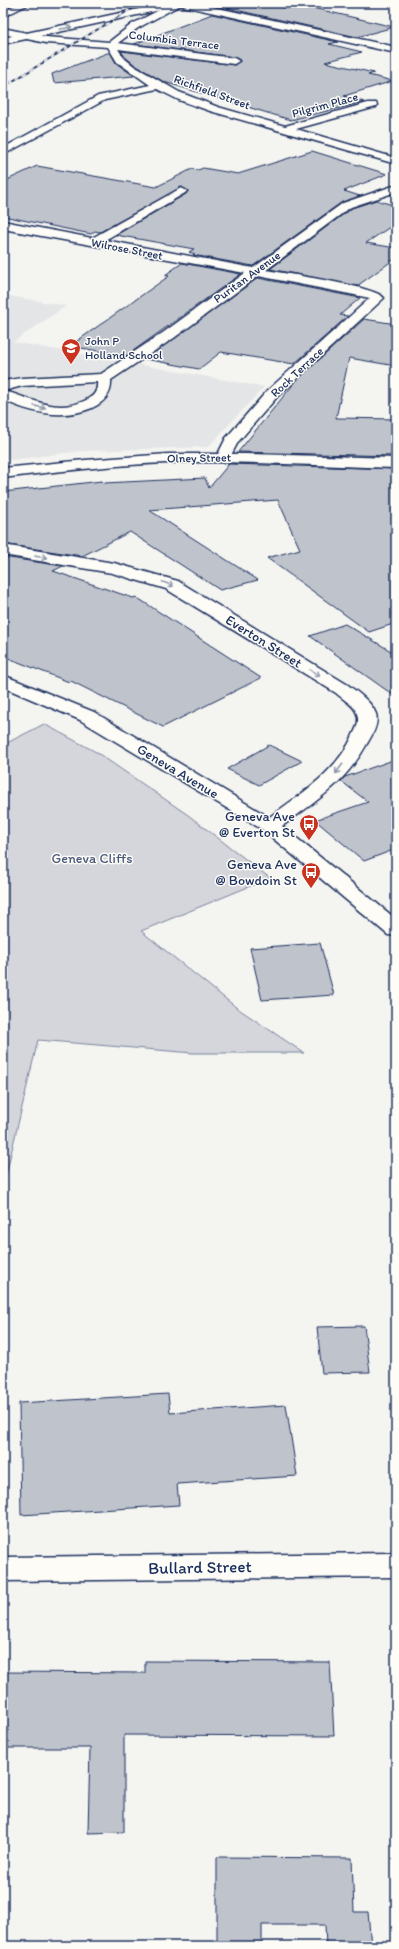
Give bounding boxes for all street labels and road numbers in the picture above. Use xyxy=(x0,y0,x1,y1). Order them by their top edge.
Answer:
street label: Columbia Terrace xyxy=(128,28,220,53)
street label: Richfield Street xyxy=(172,72,252,112)
street label: Pilgrim Place xyxy=(290,89,360,121)
street label: Wilrose Street xyxy=(90,235,165,263)
street label: Puritan Avenue xyxy=(211,248,283,306)
street label: Rock Terrace xyxy=(268,344,327,400)
street label: Olney Street xyxy=(167,450,232,466)
street label: Everton Street xyxy=(222,611,305,672)
street label: Geneva Avenue xyxy=(134,740,222,803)
street label: Bullard Street xyxy=(148,1556,252,1578)

